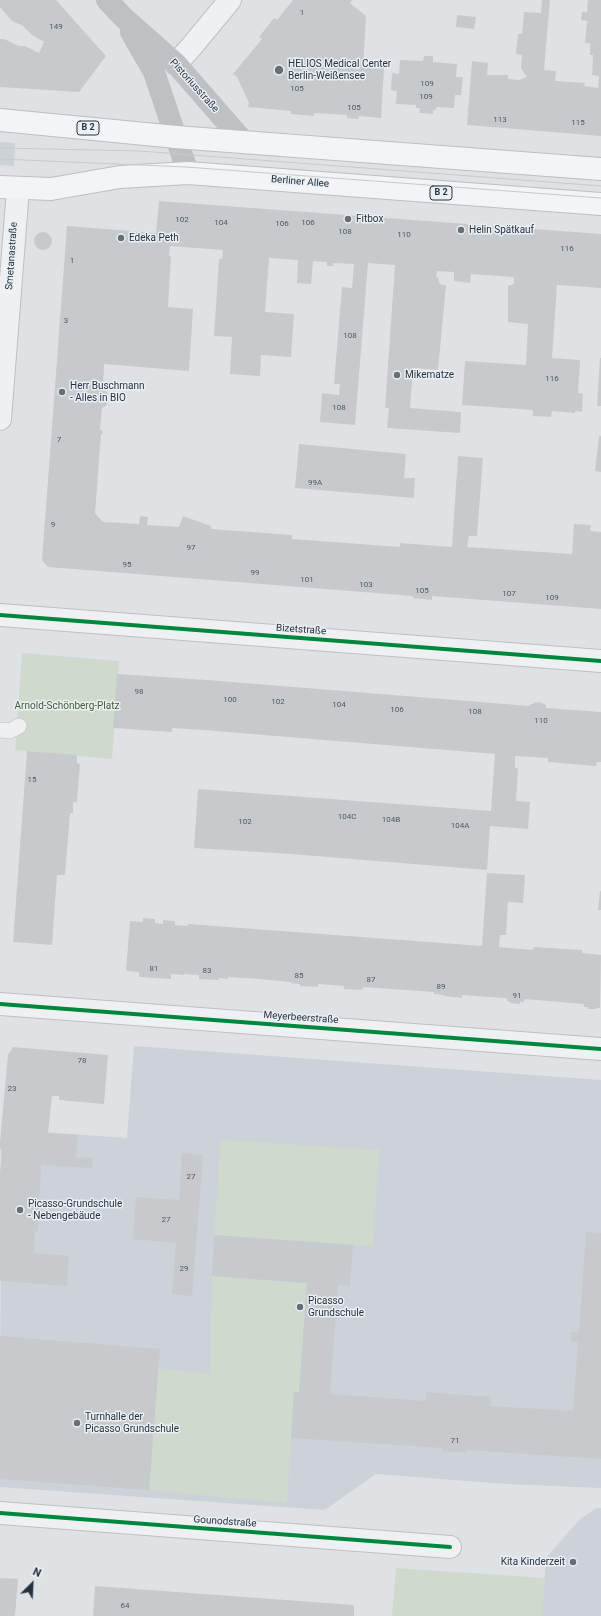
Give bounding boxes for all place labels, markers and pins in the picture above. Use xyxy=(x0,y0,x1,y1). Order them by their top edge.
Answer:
place label: HELIOS Medical Center Berlin-Weißensee xyxy=(288,58,391,82)
marker: HELIOS Medical Center Berlin-Weißensee xyxy=(273,64,285,76)
place label: Fitbox xyxy=(356,213,383,225)
marker: Fitbox xyxy=(343,214,353,224)
place label: Helin Spätkauf xyxy=(469,224,534,236)
marker: Helin Spätkauf xyxy=(456,225,466,235)
place label: Edeka Peth xyxy=(129,232,179,244)
marker: Edeka Peth xyxy=(116,233,126,243)
place label: Mikematze xyxy=(405,369,454,381)
marker: Mikematze xyxy=(392,370,402,380)
place label: Herr Buschmann - Alles in BIO xyxy=(70,380,145,404)
marker: Herr Buschmann - Alles in BIO xyxy=(57,387,67,397)
place label: Picasso-Grundschule - Nebengebäude xyxy=(28,1198,122,1222)
marker: Picasso-Grundschule - Nebengebäude xyxy=(15,1205,25,1215)
place label: Picasso Grundschule xyxy=(308,1295,364,1318)
marker: Picasso Grundschule xyxy=(295,1302,305,1312)
place label: Turnhalle der Picasso Grundschule xyxy=(85,1411,179,1434)
marker: Turnhalle der Picasso Grundschule xyxy=(72,1418,82,1428)
place label: Kita Kinderzeit xyxy=(501,1556,565,1568)
marker: Kita Kinderzeit xyxy=(568,1557,578,1567)

